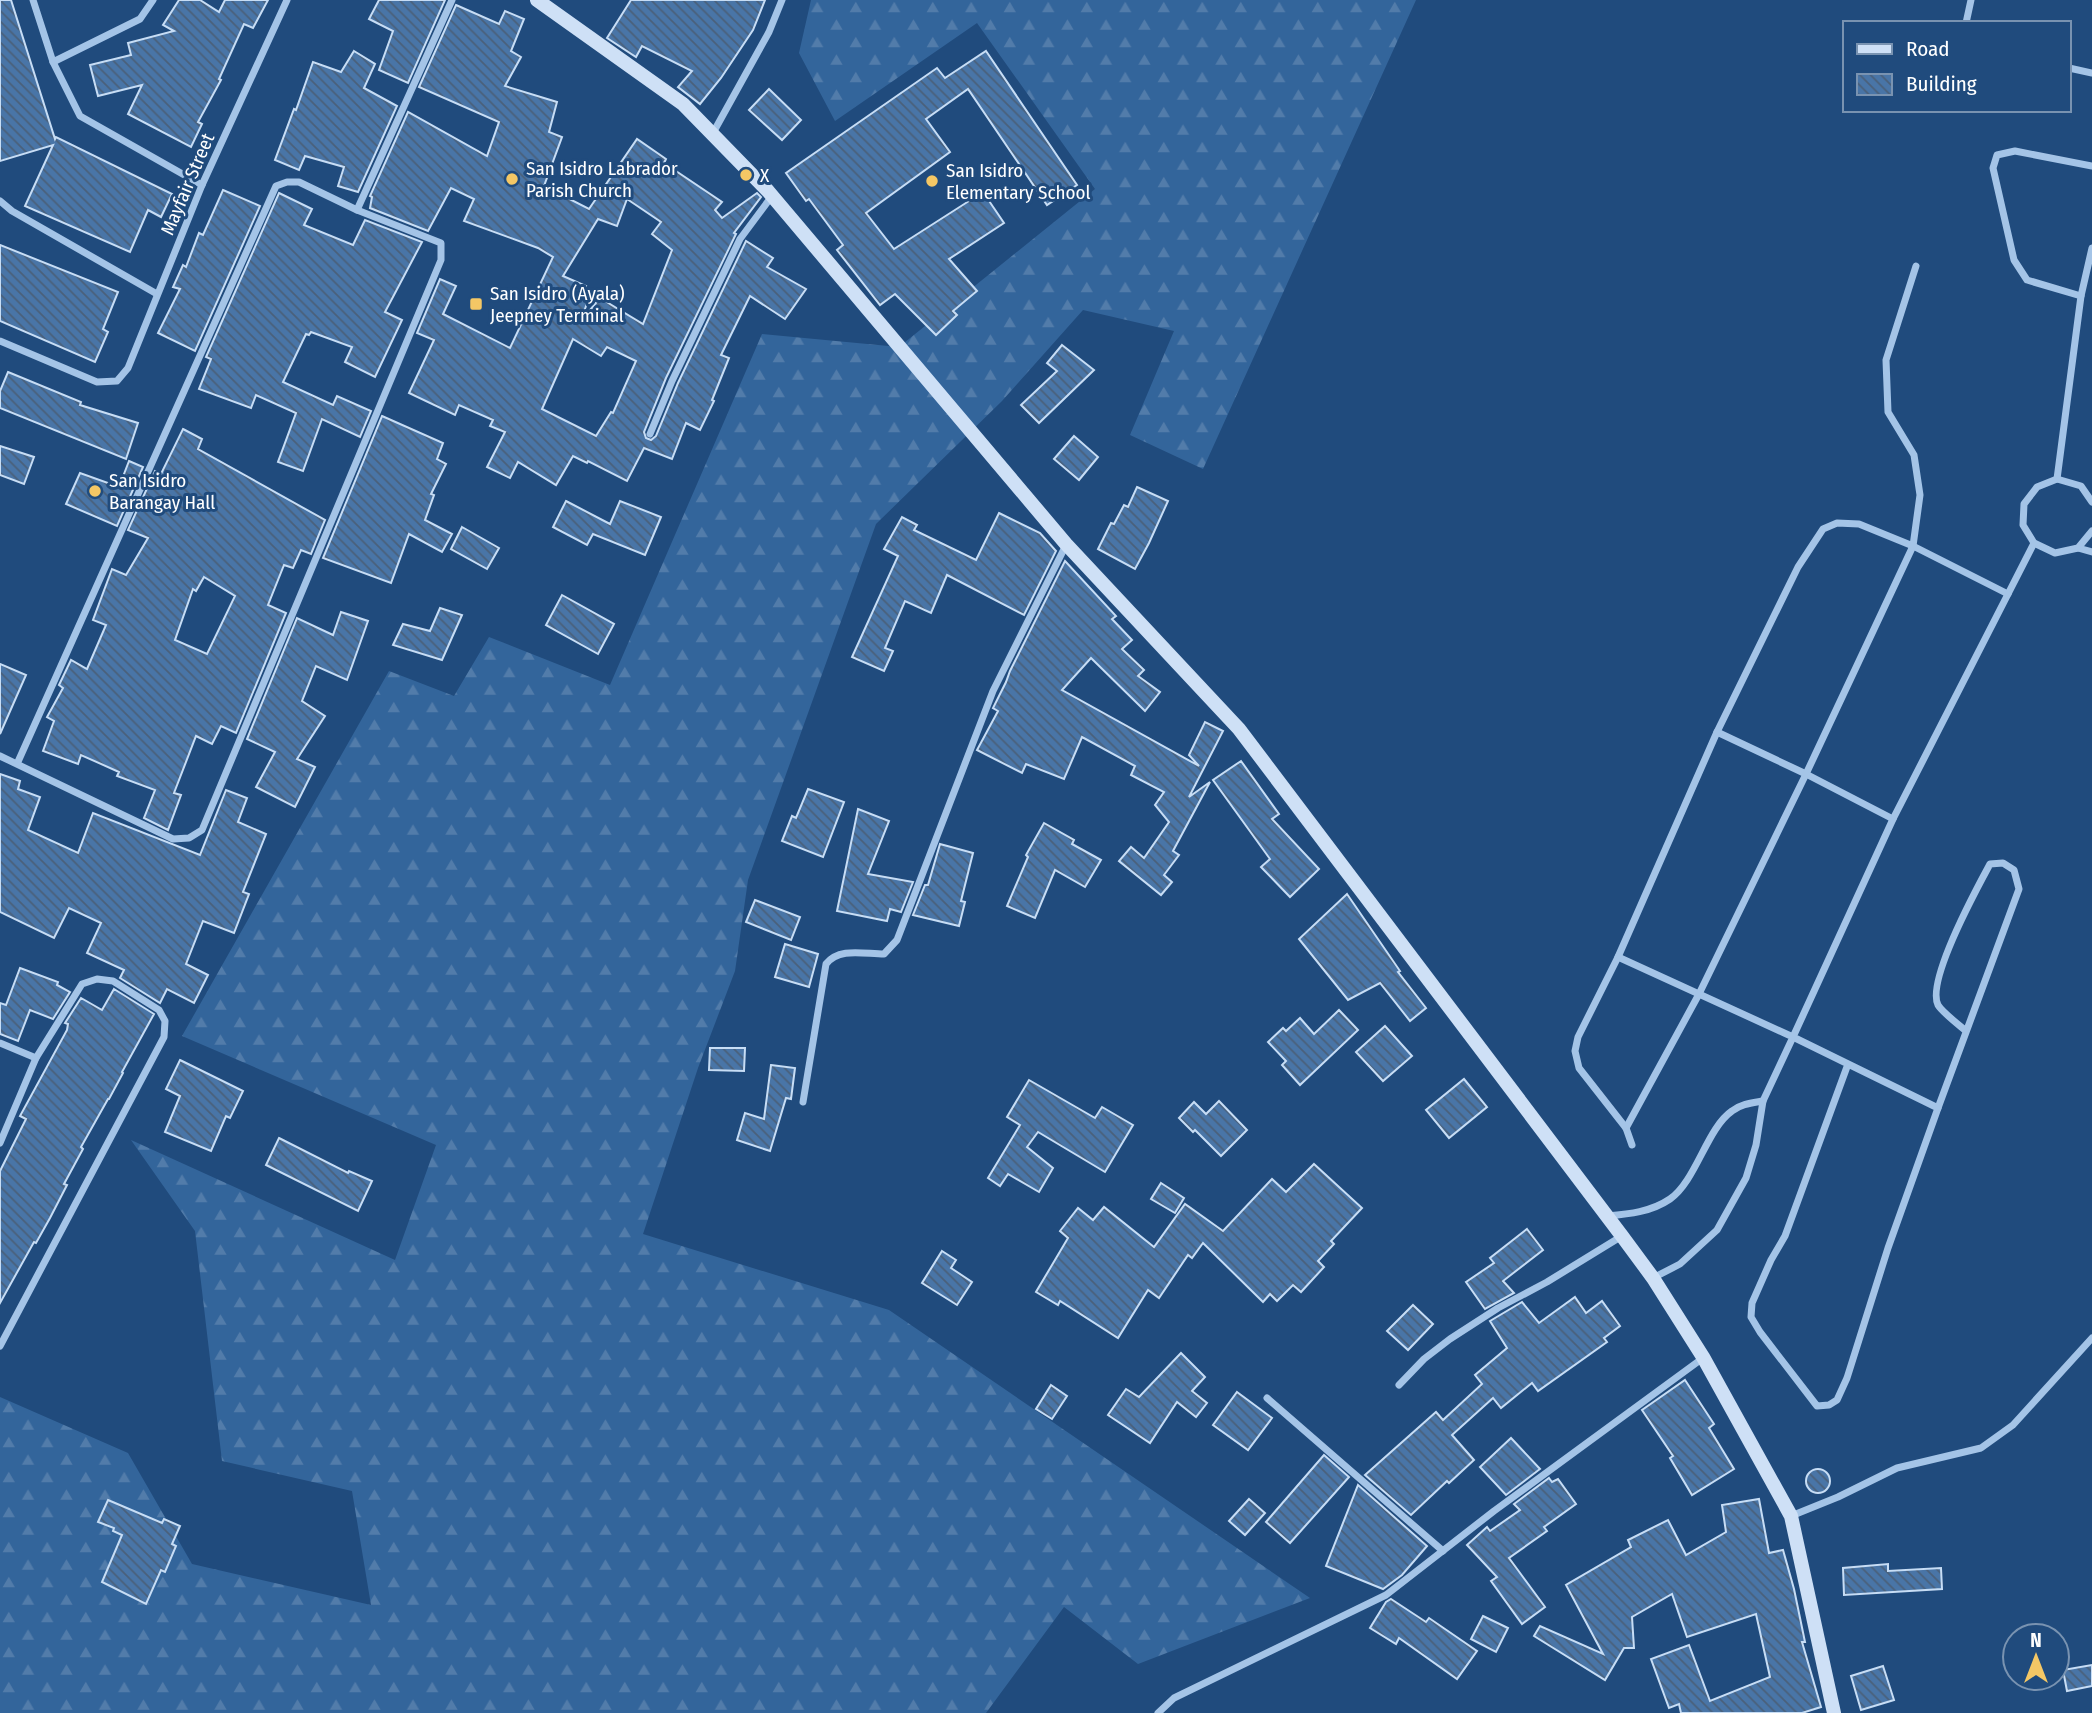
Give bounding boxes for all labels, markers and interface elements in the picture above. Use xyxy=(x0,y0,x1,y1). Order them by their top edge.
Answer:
legend xyxy=(1843,21,2071,112)
text: Road xyxy=(1906,36,1950,62)
text: Building xyxy=(1906,71,1977,97)
street label: Mayfair Street xyxy=(156,129,220,239)
place label: San Isidro Labrador Parish Church xyxy=(526,157,678,202)
place label: San Isidro Elementary School xyxy=(946,159,1091,204)
place label: X xyxy=(760,164,770,187)
marker: X xyxy=(738,167,754,183)
marker: San Isidro Labrador Parish Church xyxy=(504,171,520,187)
marker: San Isidro Elementary School xyxy=(924,173,940,189)
place label: San Isidro (Ayala) Jeepney Terminal xyxy=(490,282,625,327)
marker: San Isidro (Ayala) Jeepney Terminal xyxy=(468,296,484,312)
place label: San Isidro Barangay Hall xyxy=(109,469,215,514)
marker: San Isidro Barangay Hall xyxy=(87,483,103,499)
north arrow xyxy=(2001,1622,2071,1692)
text: N xyxy=(2030,1629,2042,1652)

